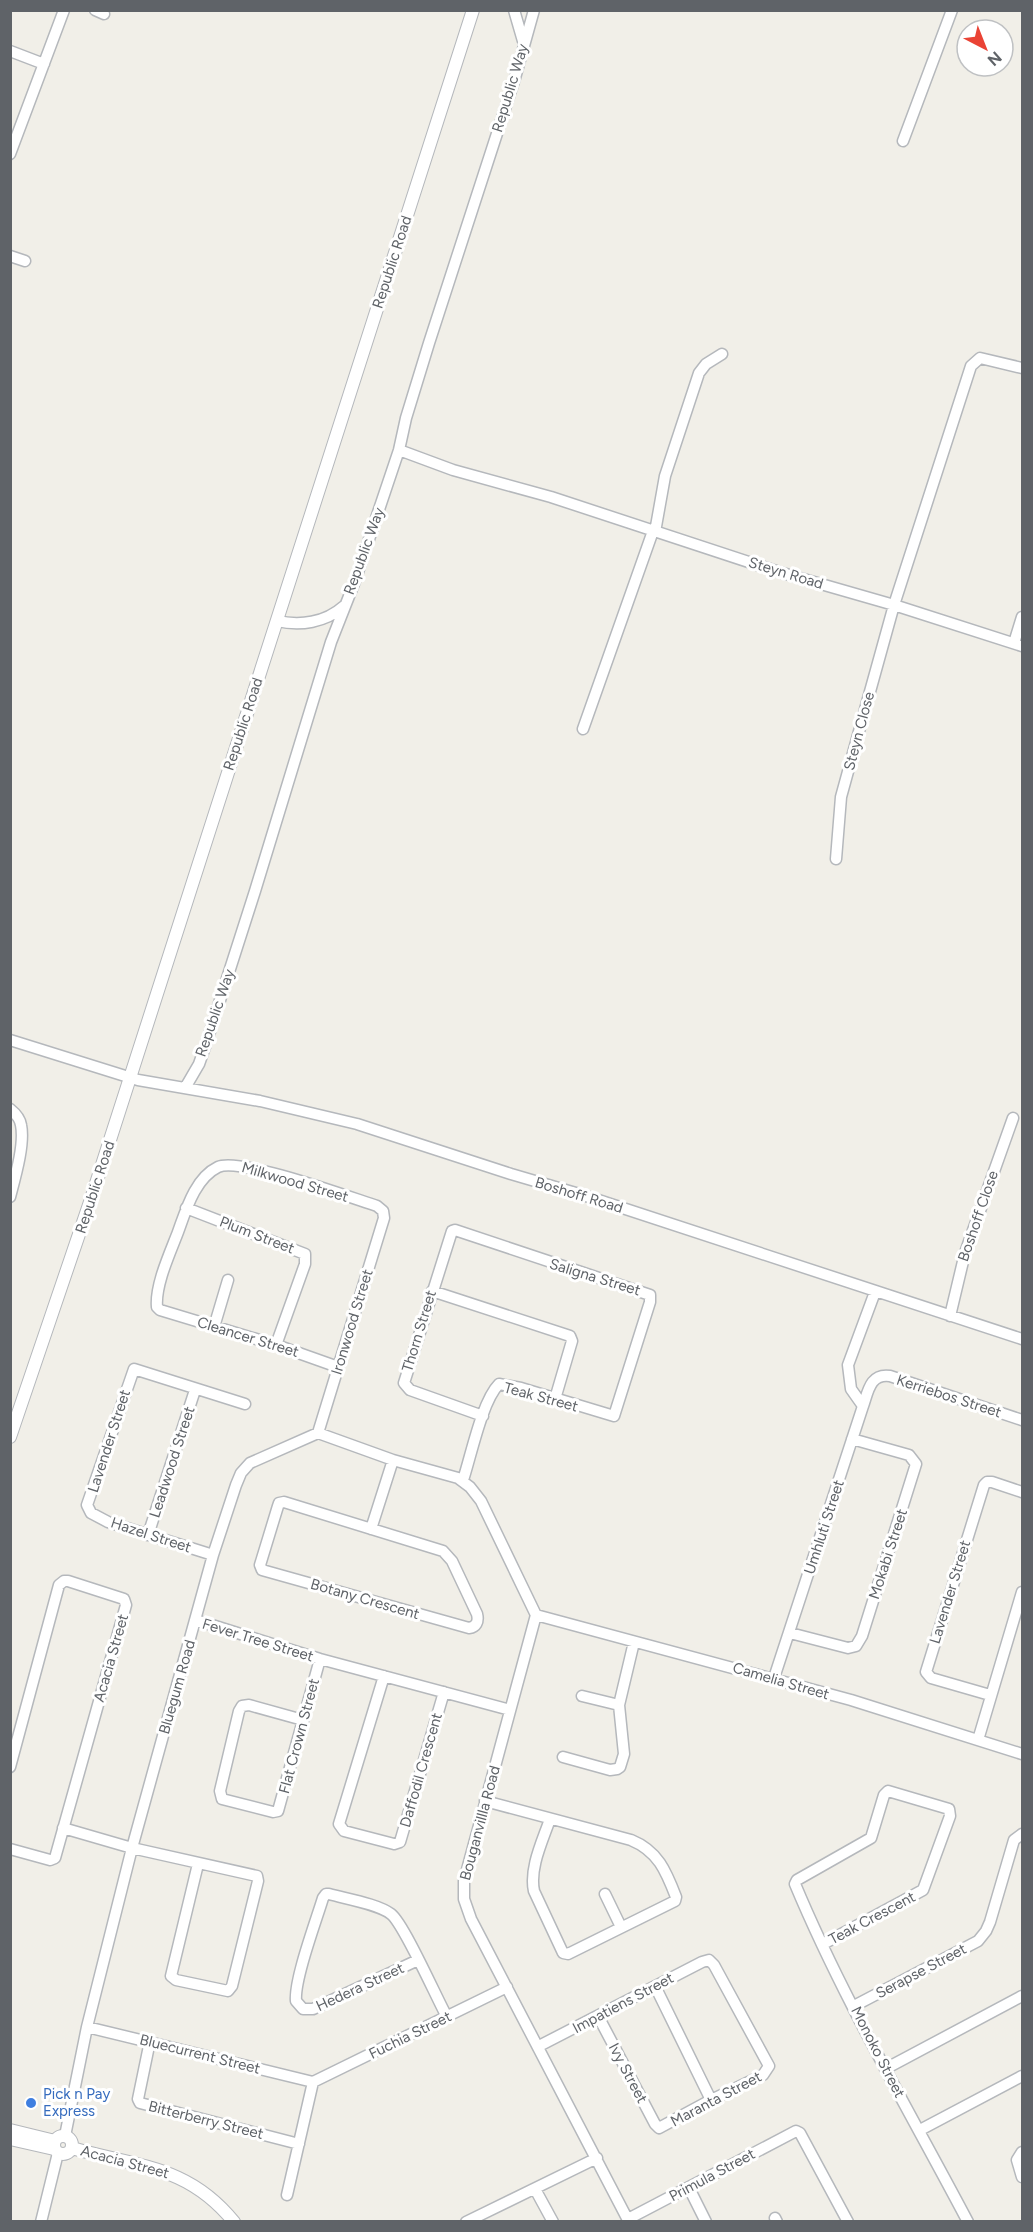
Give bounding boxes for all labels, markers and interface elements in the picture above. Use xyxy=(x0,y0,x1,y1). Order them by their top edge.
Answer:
north arrow xyxy=(955,18,1015,78)
street label: Republic Way xyxy=(488,42,532,134)
text: N xyxy=(984,48,1006,70)
street label: Republic Road xyxy=(368,213,416,311)
street label: Republic Way xyxy=(340,505,388,597)
street label: Steyn Road xyxy=(746,553,826,593)
street label: Republic Road xyxy=(219,675,267,773)
street label: Steyn Close xyxy=(840,690,878,772)
street label: Republic Way xyxy=(192,967,238,1059)
street label: Republic Road xyxy=(71,1138,119,1236)
street label: Milkwood Street xyxy=(240,1158,351,1206)
street label: Boshoff Close xyxy=(954,1168,1002,1264)
street label: Boshoff Road xyxy=(533,1173,625,1217)
street label: Plum Street xyxy=(217,1212,297,1258)
street label: Saligna Street xyxy=(547,1255,643,1299)
street label: Ironwood Street xyxy=(327,1267,377,1377)
street label: Thorn Street xyxy=(398,1288,440,1374)
street label: Cleancer Street xyxy=(195,1313,301,1361)
street label: Kerriebos Street xyxy=(894,1371,1004,1422)
street label: Teak Street xyxy=(502,1378,580,1416)
street label: Lavender Street xyxy=(84,1387,134,1495)
street label: Leadwood Street xyxy=(146,1404,199,1520)
street label: Umhluti Street xyxy=(800,1477,848,1577)
street label: Mokabi Street xyxy=(865,1506,911,1602)
street label: Hazel Street xyxy=(109,1514,194,1557)
street label: Lavender Street xyxy=(926,1538,974,1646)
street label: Botany Crescent xyxy=(308,1575,422,1623)
street label: Acacia Street xyxy=(90,1612,132,1704)
street label: Fever Tree Street xyxy=(200,1615,316,1666)
street label: Bluegum Road xyxy=(155,1638,199,1736)
street label: Camelia Street xyxy=(731,1659,832,1703)
street label: Flat Crown Street xyxy=(275,1676,323,1796)
street label: Daffodil Crescent xyxy=(396,1710,446,1829)
street label: Bouganvillla Road xyxy=(456,1764,504,1882)
street label: Teak Crescent xyxy=(826,1887,919,1948)
street label: Serapse Street xyxy=(873,1939,970,2002)
street label: Hedera Street xyxy=(313,1959,407,2015)
street label: Impatiens Street xyxy=(569,1969,677,2037)
street label: Monoko Street xyxy=(847,2003,909,2101)
street label: Fuchia Street xyxy=(366,2007,455,2063)
street label: Bluecurrent Street xyxy=(138,2030,262,2078)
street label: Ivy Street xyxy=(605,2040,651,2106)
street label: Maranta Street xyxy=(667,2067,765,2131)
place label: Pick n Pay Express xyxy=(43,2085,110,2120)
marker: Pick n Pay Express xyxy=(24,2096,38,2110)
street label: Bitterberry Street xyxy=(147,2097,266,2143)
street label: Acacia Street xyxy=(79,2142,171,2183)
street label: Primula Street xyxy=(666,2145,758,2205)

